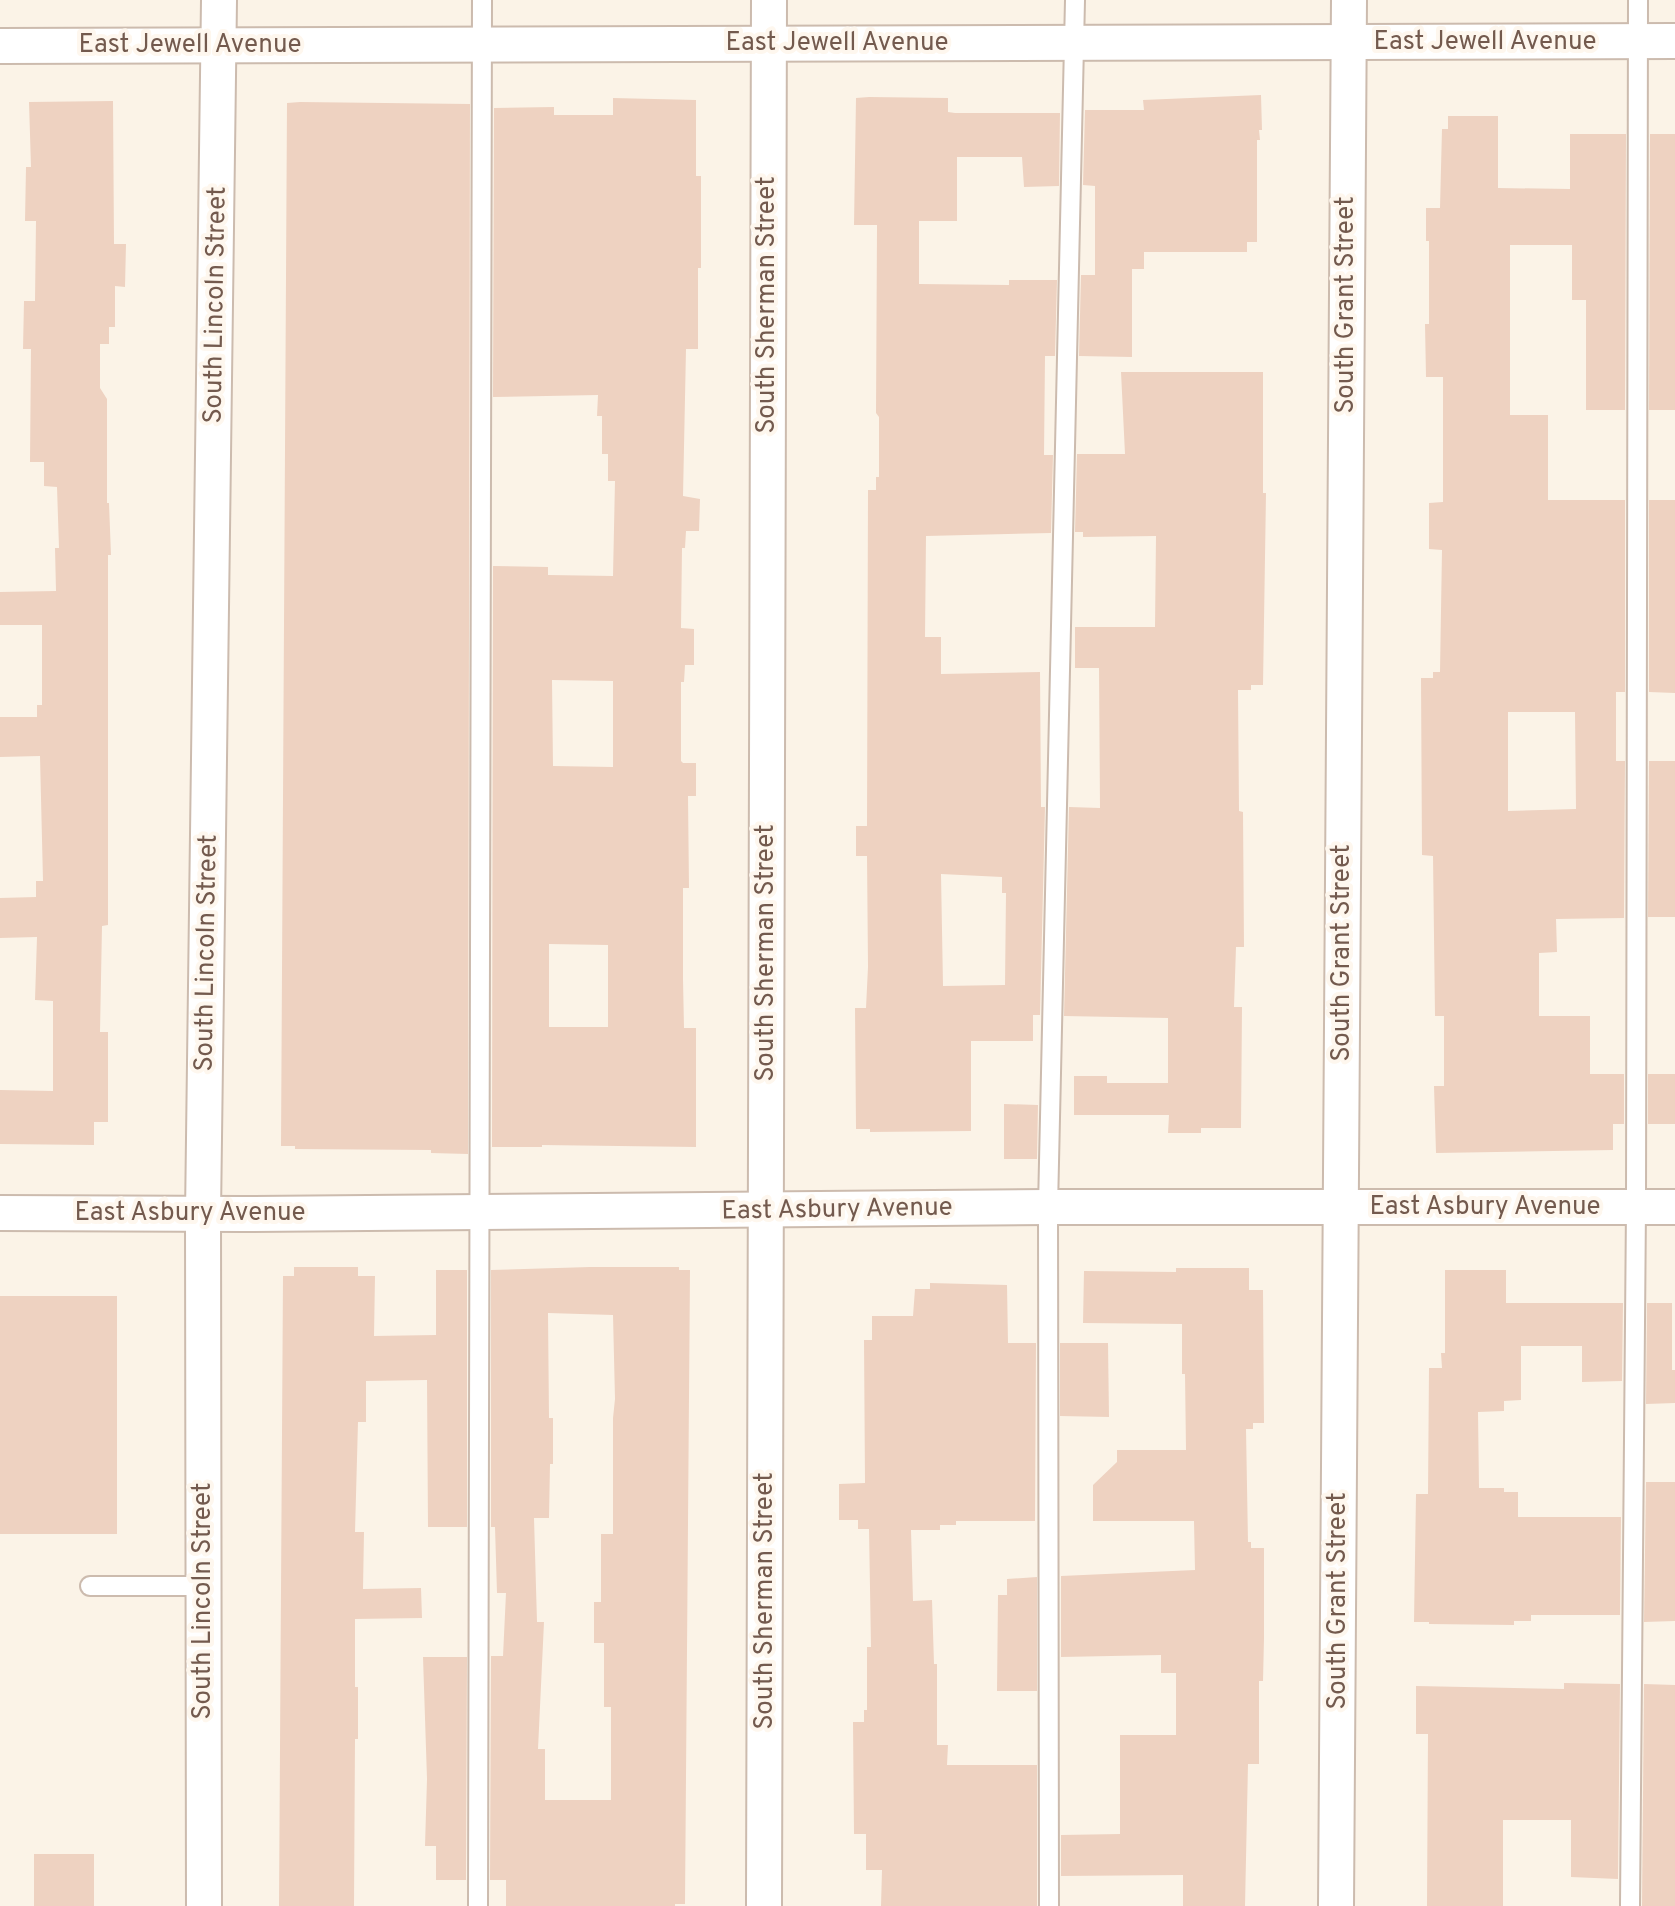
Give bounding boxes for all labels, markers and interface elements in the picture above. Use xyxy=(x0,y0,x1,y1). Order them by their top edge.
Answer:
street label: East Jewell Avenue xyxy=(1374,26,1596,59)
street label: East Jewell Avenue xyxy=(726,27,948,60)
street label: East Jewell Avenue xyxy=(79,29,301,62)
street label: South Sherman Street xyxy=(751,176,784,434)
street label: South Lincoln Street xyxy=(197,186,235,424)
street label: South Grant Street xyxy=(1330,196,1363,414)
street label: South Sherman Street xyxy=(750,824,783,1082)
street label: South Lincoln Street xyxy=(188,834,226,1072)
street label: South Grant Street xyxy=(1326,844,1359,1062)
street label: East Asbury Avenue xyxy=(721,1191,953,1229)
street label: East Asbury Avenue xyxy=(1369,1191,1601,1224)
street label: East Asbury Avenue xyxy=(74,1197,306,1230)
street label: South Sherman Street xyxy=(749,1472,782,1730)
street label: South Lincoln Street xyxy=(187,1482,220,1720)
street label: South Grant Street xyxy=(1322,1492,1355,1710)

